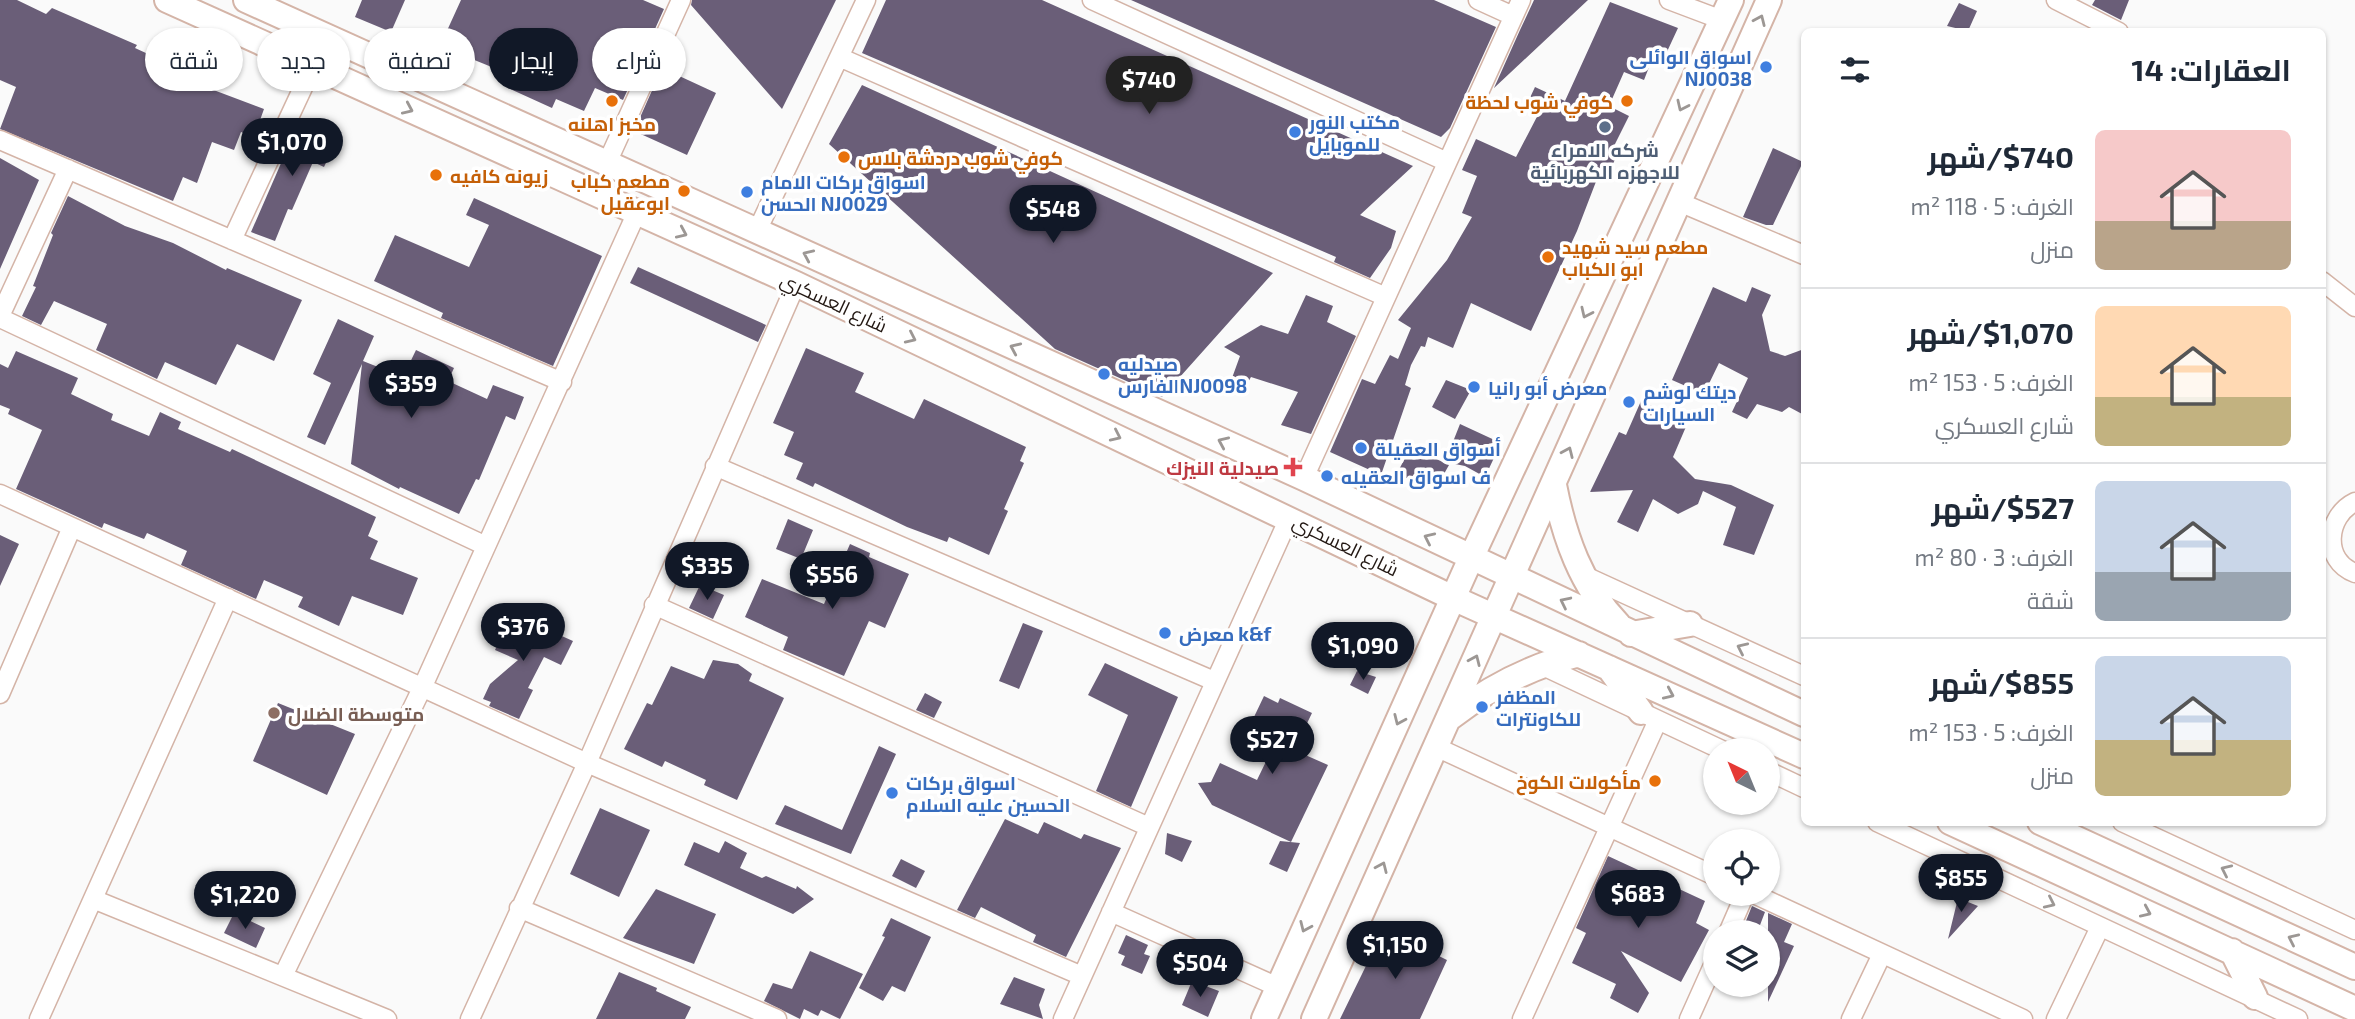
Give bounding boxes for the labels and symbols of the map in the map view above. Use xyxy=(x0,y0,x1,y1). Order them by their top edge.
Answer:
one-way arrow xyxy=(1752,15,1766,28)
place label: اسواق الوائلی NJ0038 xyxy=(1630,45,1752,90)
pin: $740 xyxy=(1108,57,1190,116)
marker: اسواق الوائلی NJ0038 xyxy=(1758,59,1774,75)
place label: كوفي شوب لحظة xyxy=(1465,90,1613,118)
marker: مخبز اهلنه xyxy=(604,93,620,109)
marker: كوفي شوب لحظة xyxy=(1619,93,1635,109)
one-way arrow xyxy=(1676,99,1690,112)
one-way arrow xyxy=(401,101,413,115)
place label: مكتب النور للموبايل xyxy=(1308,110,1400,156)
place label: مخبز اهلنه xyxy=(568,112,656,136)
pin: $1,070 xyxy=(235,118,349,178)
marker: شركه الامراء للاجهزه الكهربائية xyxy=(1597,119,1613,135)
marker: مكتب النور للموبايل xyxy=(1287,124,1303,140)
place label: شركه الامراء للاجهزه الكهربائية xyxy=(1530,138,1680,184)
place label: كوفي شوب دردشة بلاس xyxy=(858,146,1063,174)
marker: كوفي شوب دردشة بلاس xyxy=(836,149,852,165)
place label: زيونه كافيه xyxy=(450,164,548,189)
marker: زيونه كافيه xyxy=(428,167,444,183)
place label: مطعم كباب ابوعقيل xyxy=(571,169,670,215)
place label: اسواق بركات الامام الحسن NJ0029 xyxy=(761,170,926,216)
marker: مطعم كباب ابوعقيل xyxy=(676,183,692,199)
marker: اسواق بركات الامام الحسن NJ0029 xyxy=(739,184,755,200)
pin: $548 xyxy=(1012,186,1094,245)
one-way arrow xyxy=(675,224,687,238)
place label: مطعم سيد شهيد ابو الكباب xyxy=(1562,235,1708,281)
one-way arrow xyxy=(803,249,815,263)
marker: مطعم سيد شهيد ابو الكباب xyxy=(1540,249,1556,265)
street label: شارع العسكري xyxy=(775,267,891,340)
one-way arrow xyxy=(1580,306,1594,318)
one-way arrow xyxy=(904,330,916,344)
one-way arrow xyxy=(1010,342,1023,356)
place label: صيدليه الفارسNJ0098 xyxy=(1118,352,1247,398)
pin: $359 xyxy=(370,360,452,420)
marker: صيدليه الفارسNJ0098 xyxy=(1096,366,1112,382)
place label: معرض أبو رانيا xyxy=(1488,375,1607,400)
marker: معرض أبو رانيا xyxy=(1466,379,1482,395)
place label: ديتك لوشم السيارات xyxy=(1643,380,1737,426)
marker: ديتك لوشم السيارات xyxy=(1621,394,1637,410)
one-way arrow xyxy=(1109,428,1121,442)
one-way arrow xyxy=(1218,436,1230,450)
place label: أسواق العقيلة xyxy=(1375,436,1501,461)
marker: أسواق العقيلة xyxy=(1353,440,1369,456)
one-way arrow xyxy=(1560,447,1574,459)
place label: صيدلية النيزك xyxy=(1166,456,1279,480)
marker: صيدلية النيزك xyxy=(1285,459,1301,475)
place label: ف اسواق العقيله xyxy=(1341,465,1491,489)
marker: ف اسواق العقيله xyxy=(1319,468,1335,484)
street label: شارع العسكري xyxy=(1288,509,1403,584)
one-way arrow xyxy=(1424,532,1436,546)
pin: $335 xyxy=(666,542,748,602)
pin: $556 xyxy=(791,552,873,611)
one-way arrow xyxy=(1560,596,1572,610)
pin: $376 xyxy=(482,604,564,663)
place label: معرض k&f xyxy=(1179,622,1272,646)
pin: $1,090 xyxy=(1306,622,1420,682)
marker: معرض k&f xyxy=(1157,625,1173,641)
one-way arrow xyxy=(1737,642,1749,656)
one-way arrow xyxy=(1467,655,1481,667)
place label: المظفر للكاونترات xyxy=(1495,685,1581,731)
one-way arrow xyxy=(1661,686,1674,700)
marker: المظفر للكاونترات xyxy=(1474,699,1490,715)
place label: متوسطة الضلال xyxy=(288,702,424,727)
marker: متوسطة الضلال xyxy=(266,705,282,721)
one-way arrow xyxy=(1393,713,1407,725)
pin: $527 xyxy=(1231,716,1313,776)
north arrow xyxy=(1703,738,1780,816)
place label: مأكولات الكوخ xyxy=(1516,769,1641,796)
place label: اسواق بركات الحسين عليه السلام xyxy=(906,771,1071,819)
marker: مأكولات الكوخ xyxy=(1647,773,1663,789)
marker: اسواق بركات الحسين عليه السلام xyxy=(884,785,900,801)
pin: $855 xyxy=(1920,855,2002,914)
one-way arrow xyxy=(1374,862,1388,875)
one-way arrow xyxy=(2221,865,2233,879)
pin: $683 xyxy=(1597,870,1679,930)
pin: $1,220 xyxy=(188,872,302,931)
one-way arrow xyxy=(2043,895,2055,909)
one-way arrow xyxy=(2139,904,2151,918)
one-way arrow xyxy=(1299,920,1313,932)
pin: $1,150 xyxy=(1338,922,1452,981)
one-way arrow xyxy=(2288,933,2300,947)
pin: $504 xyxy=(1159,940,1241,999)

